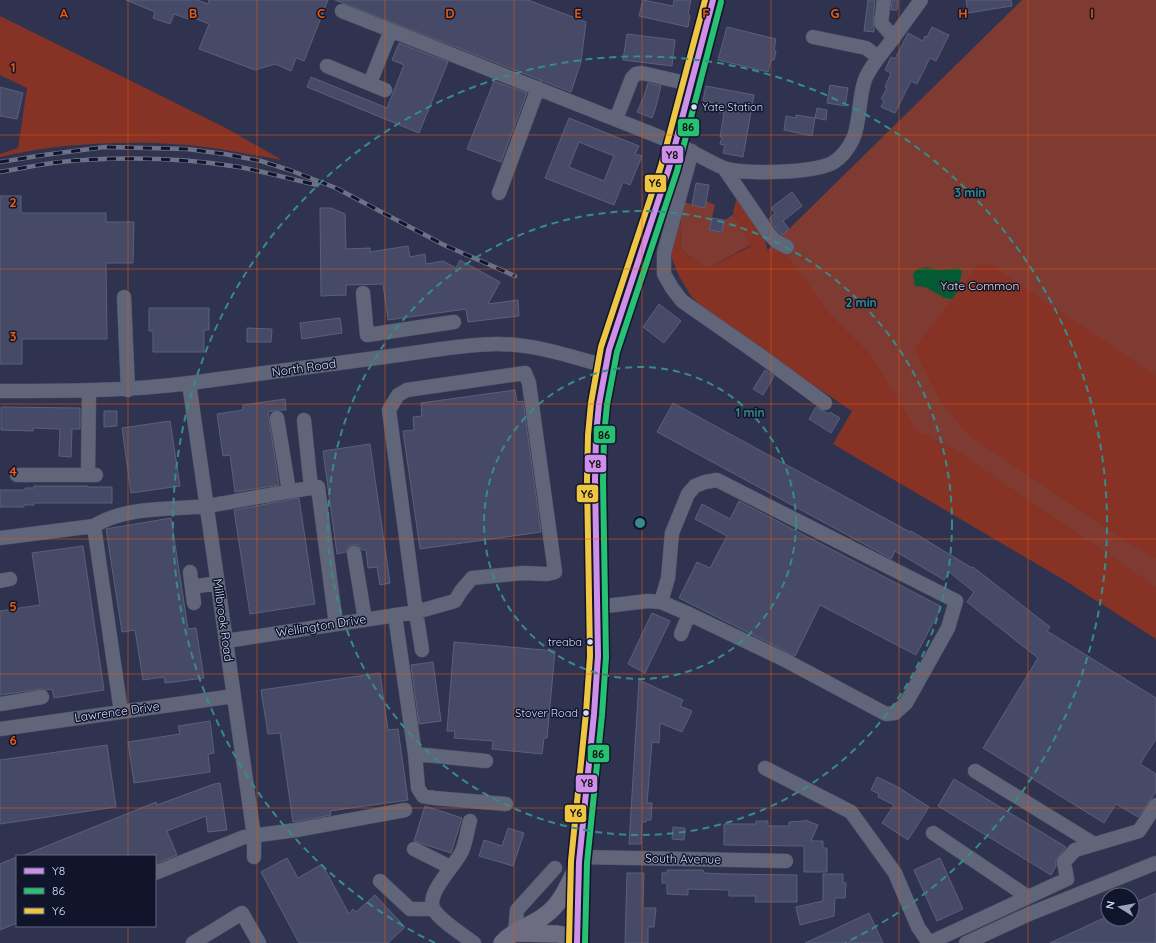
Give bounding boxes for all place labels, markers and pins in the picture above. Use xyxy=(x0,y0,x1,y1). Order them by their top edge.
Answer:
place label: Yate Station xyxy=(702,100,763,114)
marker: Yate Station xyxy=(689,102,699,112)
centre of rings xyxy=(633,516,647,530)
place label: treaba xyxy=(548,635,582,649)
marker: treaba xyxy=(585,637,595,647)
place label: Stover Road xyxy=(515,706,578,720)
marker: Stover Road xyxy=(581,708,591,718)

